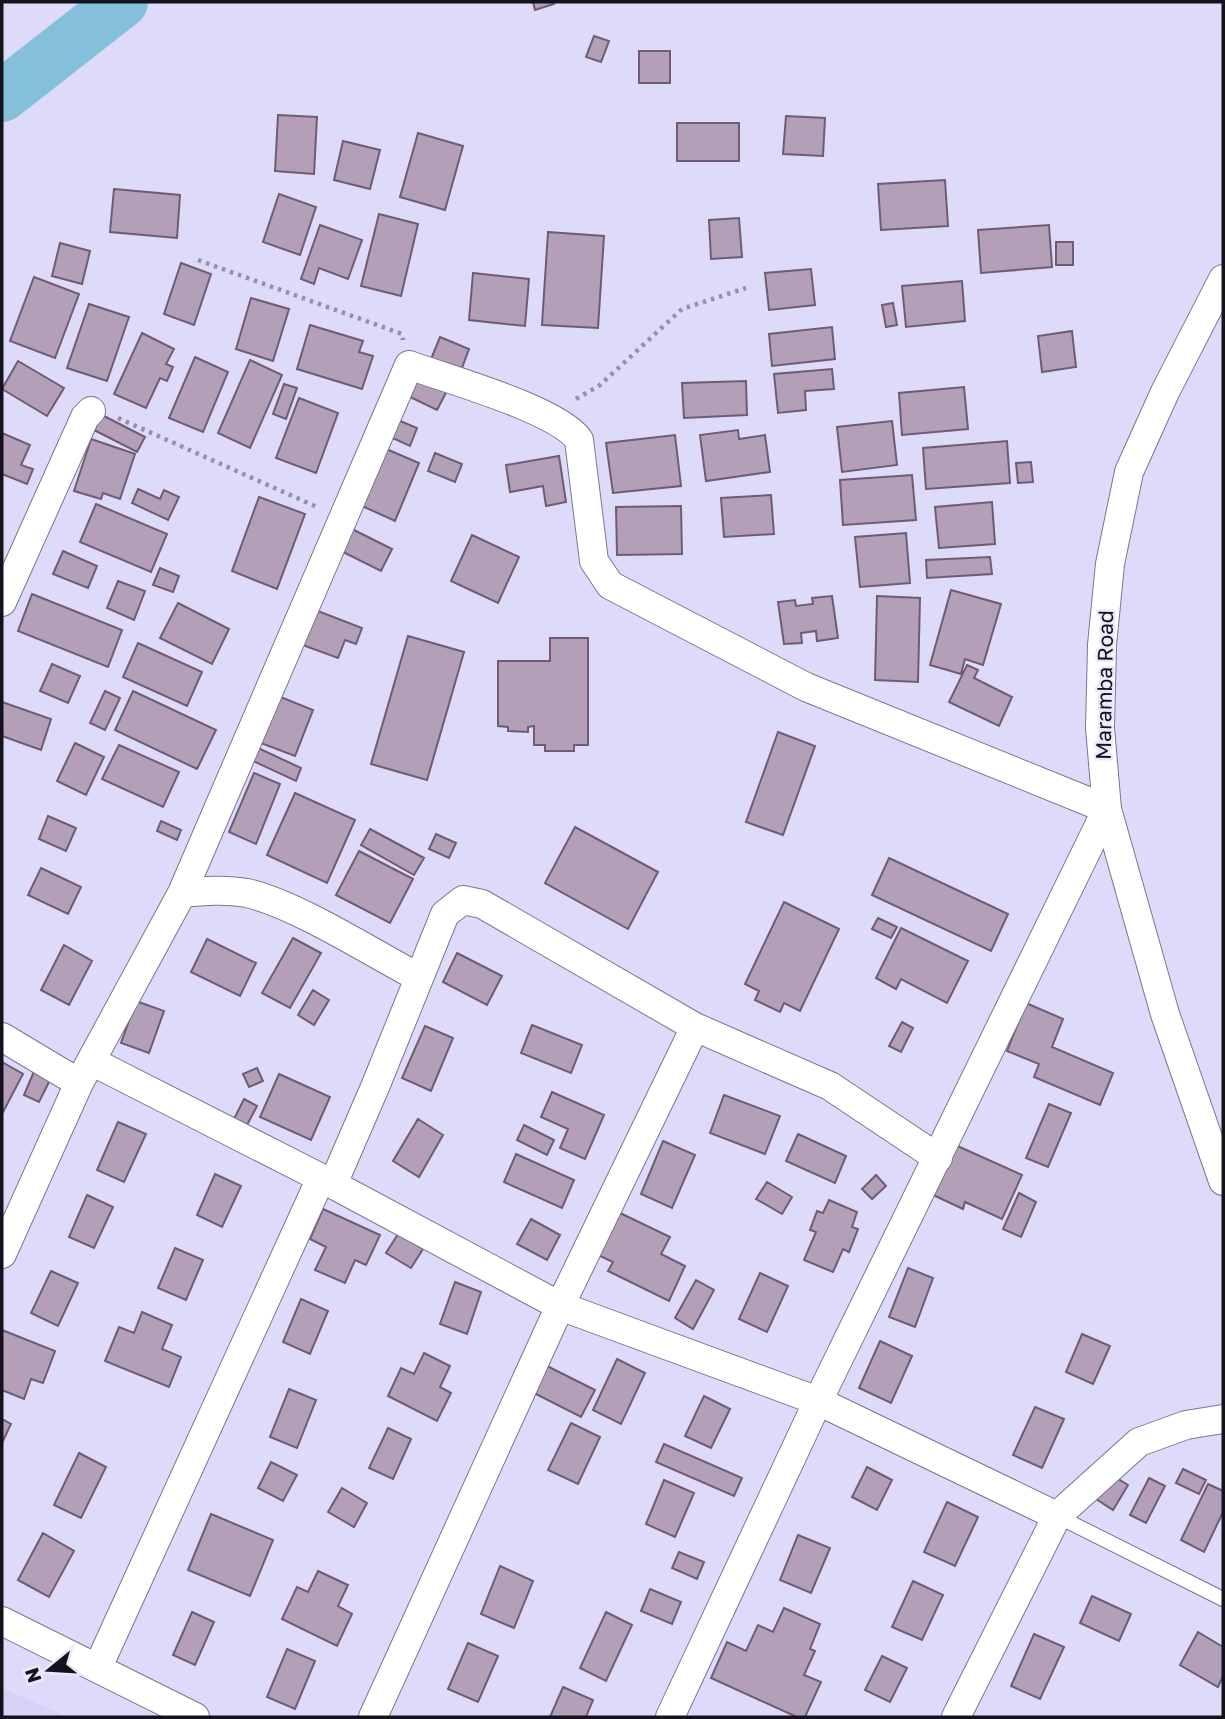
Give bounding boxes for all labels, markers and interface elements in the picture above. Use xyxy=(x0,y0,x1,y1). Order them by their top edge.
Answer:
street label: Maramba Road xyxy=(1090,610,1118,760)
north arrow xyxy=(14,1635,84,1705)
text: N xyxy=(19,1665,46,1686)

